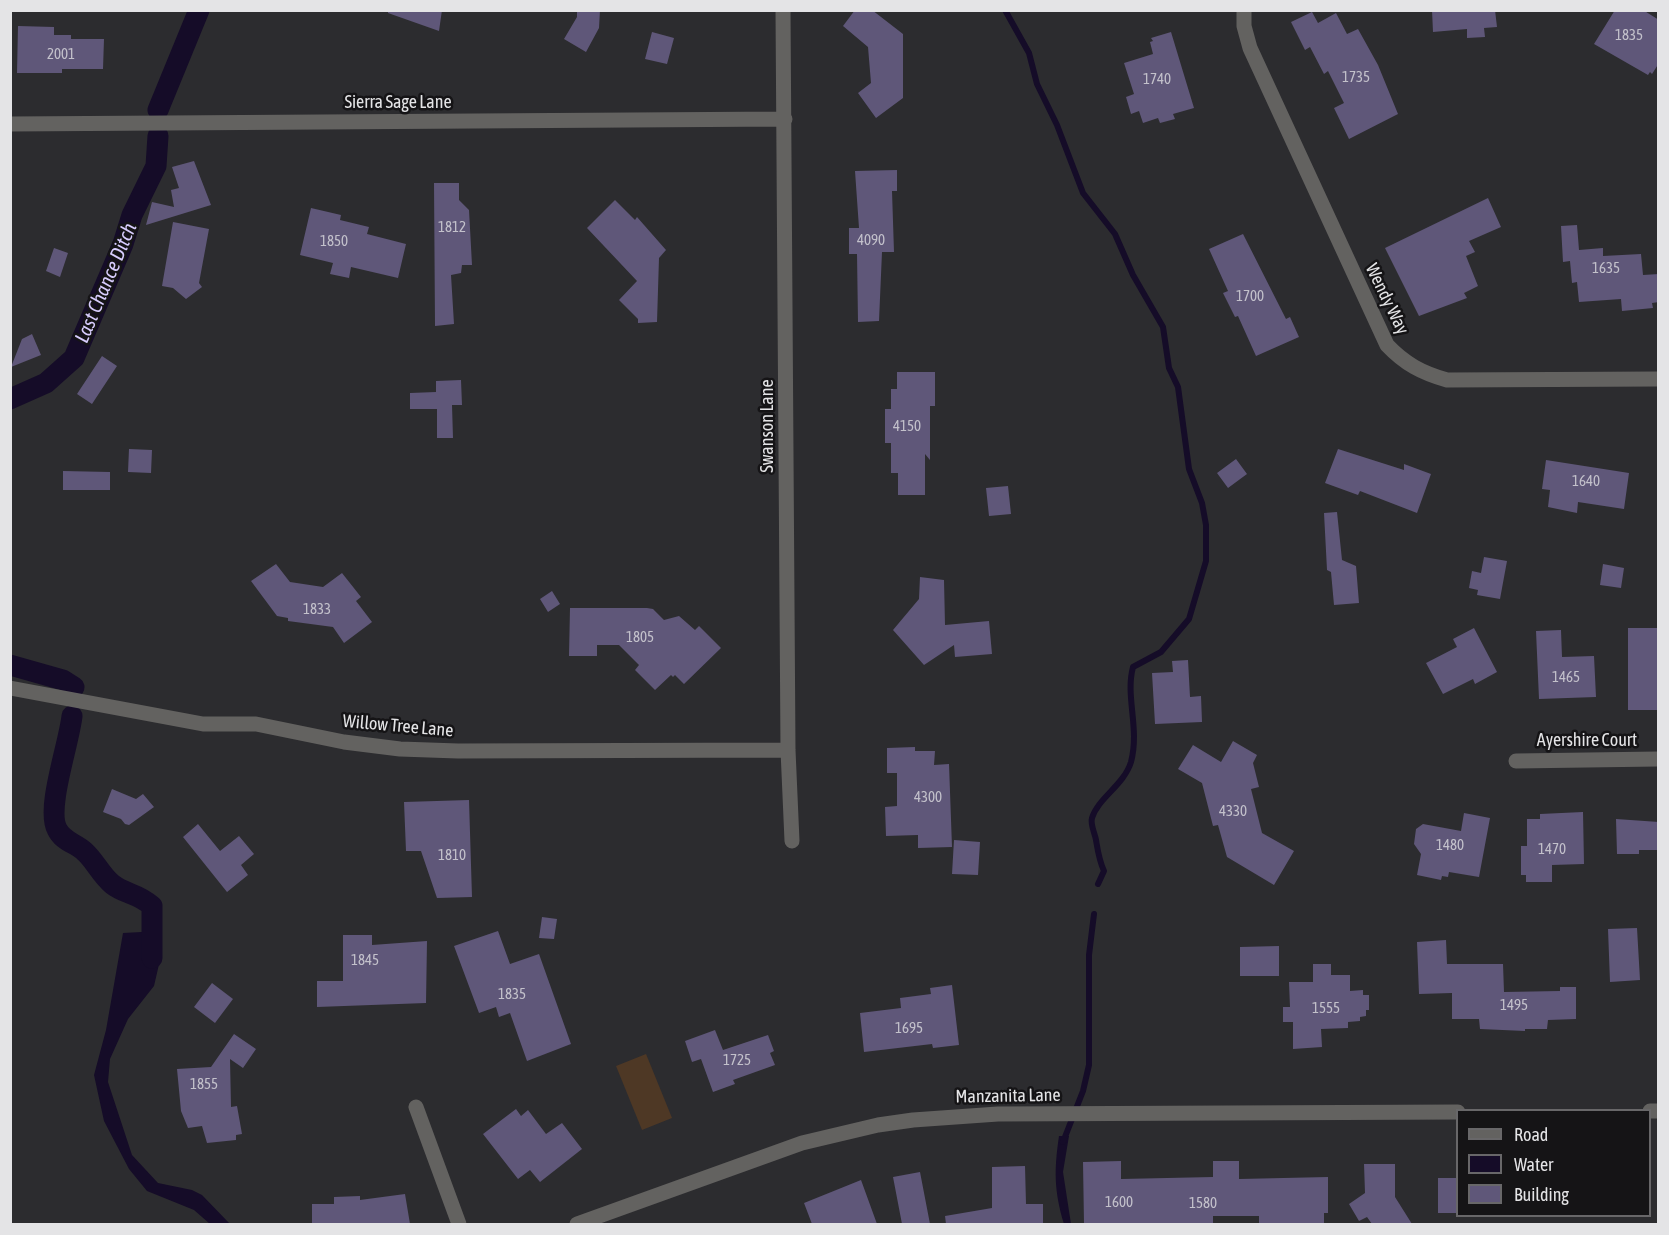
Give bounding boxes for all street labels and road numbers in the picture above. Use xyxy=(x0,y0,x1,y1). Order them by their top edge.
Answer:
street label: Sierra Sage Lane xyxy=(344,91,452,113)
street label: Wendy Way xyxy=(1361,260,1413,338)
street label: Swanson Lane xyxy=(756,379,778,473)
street label: Willow Tree Lane xyxy=(342,710,454,742)
street label: Ayershire Court xyxy=(1537,729,1637,751)
street label: Manzanita Lane xyxy=(955,1084,1061,1108)

